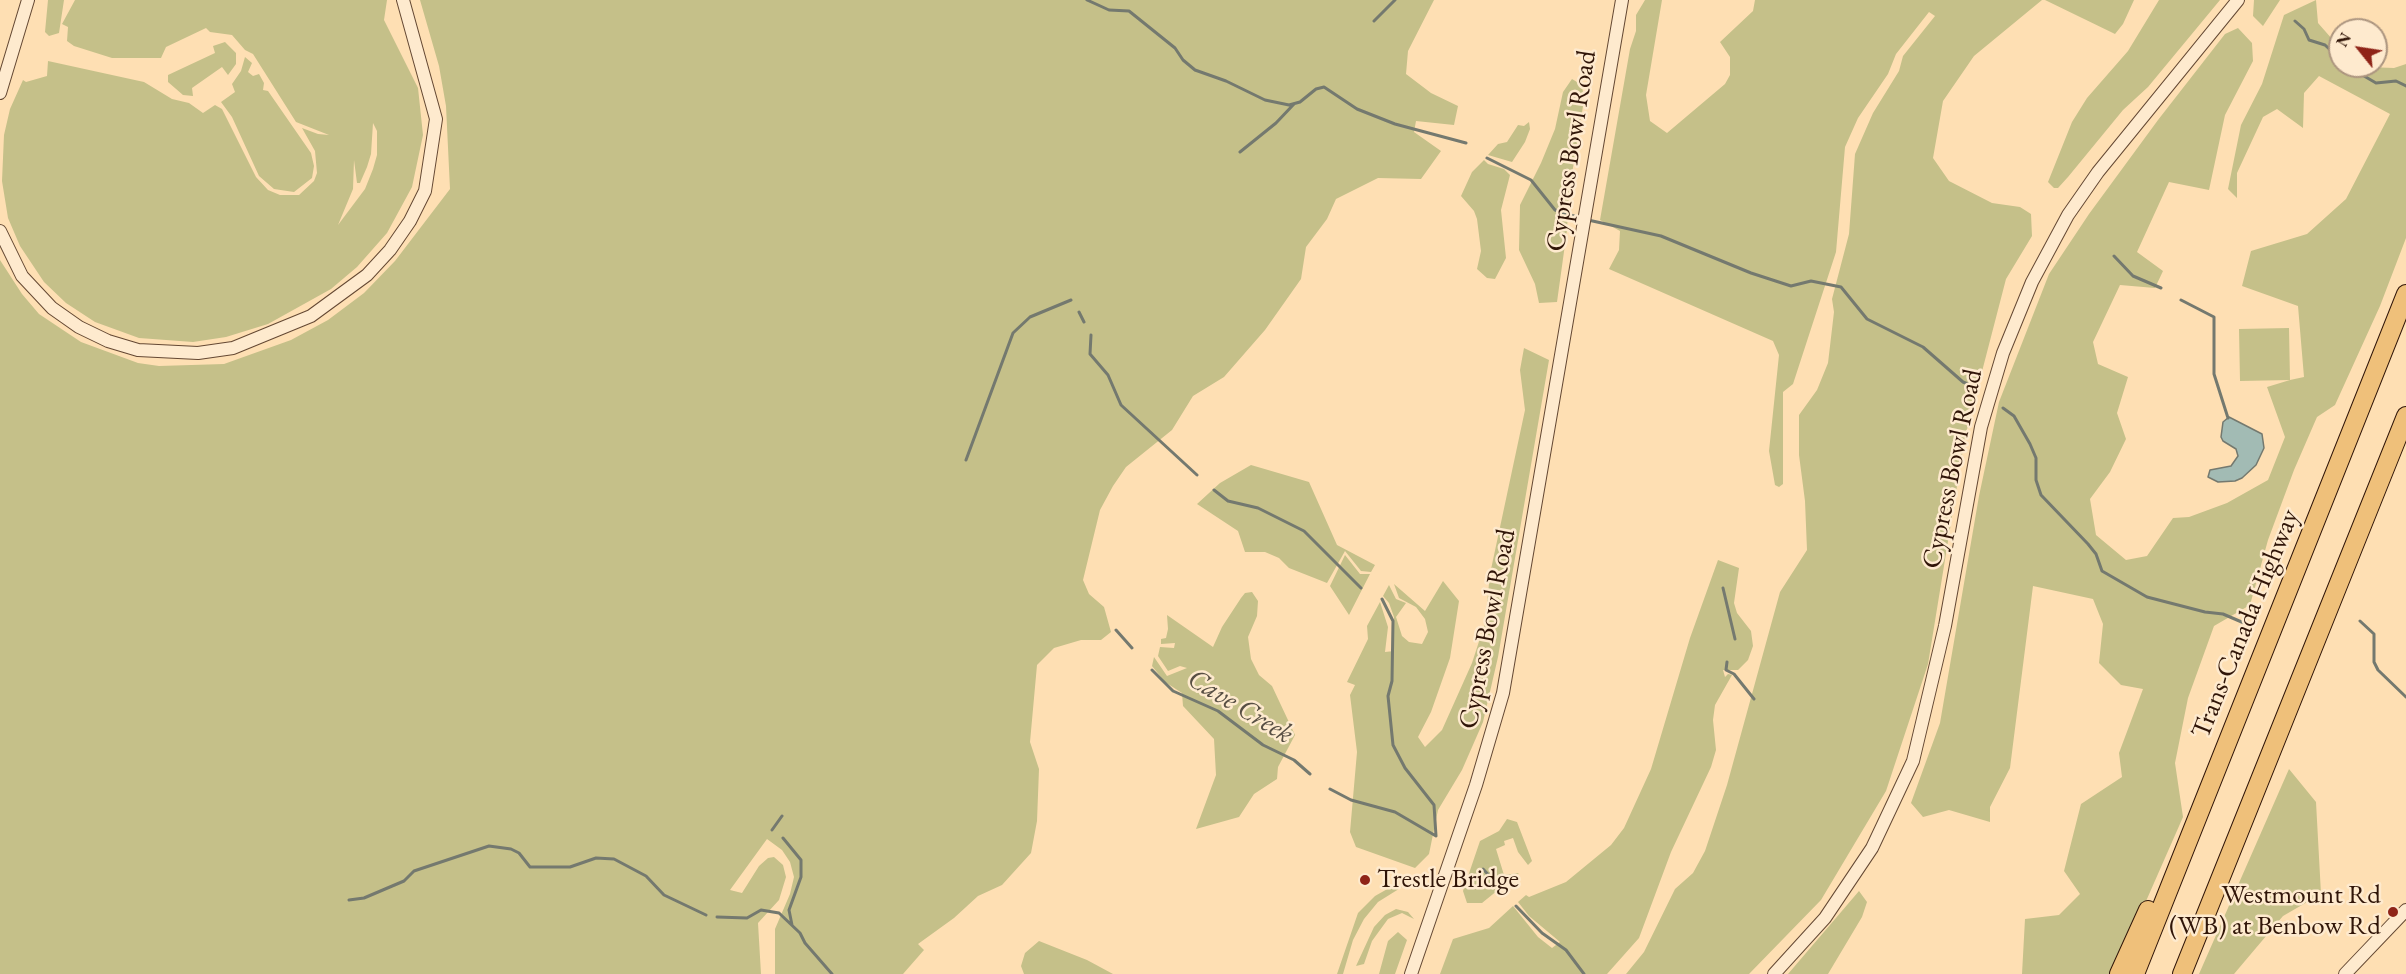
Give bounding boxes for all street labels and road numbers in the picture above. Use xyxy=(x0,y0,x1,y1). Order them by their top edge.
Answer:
street label: Cypress Bowl Road xyxy=(1540,48,1604,254)
street label: Cypress Bowl Road xyxy=(1916,366,1990,572)
street label: Trans-Canada Highway xyxy=(2185,505,2307,743)
street label: Cypress Bowl Road xyxy=(1453,526,1523,732)

